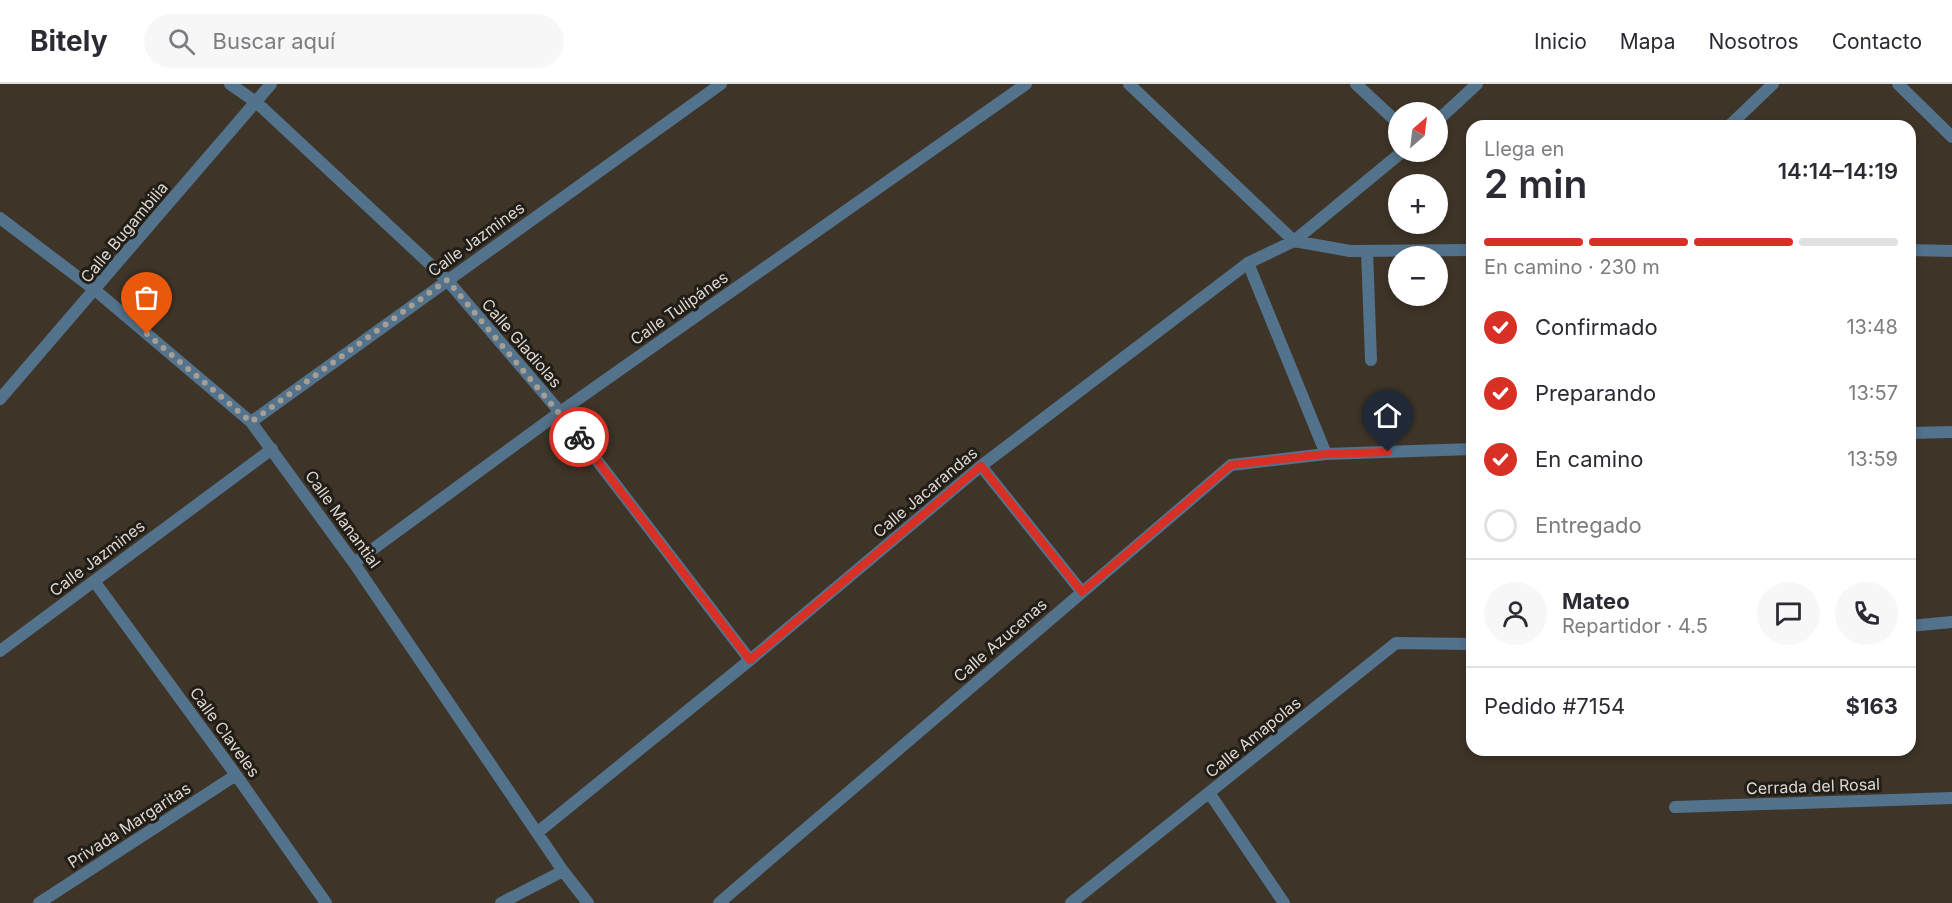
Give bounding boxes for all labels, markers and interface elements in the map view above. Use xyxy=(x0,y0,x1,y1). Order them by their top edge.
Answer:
search box xyxy=(144,14,564,68)
text: Bitely xyxy=(30,24,108,58)
icon: search xyxy=(165,25,198,58)
text: Buscar aquí xyxy=(213,28,335,54)
text: Inicio xyxy=(1534,29,1587,54)
text: Mapa xyxy=(1620,29,1675,54)
text: Nosotros xyxy=(1708,29,1799,54)
text: Contacto xyxy=(1832,29,1922,54)
north arrow xyxy=(1388,102,1448,162)
map controls xyxy=(1388,102,1448,306)
text: Llega en xyxy=(1484,137,1564,161)
text: 14:14–14:19 xyxy=(1778,158,1898,184)
text: 2 min xyxy=(1484,160,1587,207)
button: + xyxy=(1388,174,1448,234)
street label: Calle Bugambilia xyxy=(76,178,172,286)
street label: Calle Jazmines xyxy=(424,197,528,281)
button: − xyxy=(1388,246,1448,306)
text: En camino · 230 m xyxy=(1484,255,1660,279)
street label: Calle Tulipánes xyxy=(626,267,732,349)
pin xyxy=(121,272,172,334)
icon: bag xyxy=(130,281,163,314)
street label: Calle Gladiolas xyxy=(478,294,566,392)
icon: check xyxy=(1484,311,1517,344)
text: Confirmado xyxy=(1535,314,1658,340)
text: 13:48 xyxy=(1846,315,1898,339)
icon: check xyxy=(1484,377,1517,410)
text: Preparando xyxy=(1535,380,1656,406)
text: 13:57 xyxy=(1848,381,1898,405)
pin xyxy=(1362,390,1413,452)
icon: home xyxy=(1371,399,1404,432)
courier xyxy=(549,407,609,467)
icon: bike xyxy=(563,421,596,454)
street label: Calle Jacarandas xyxy=(869,442,981,542)
icon: check xyxy=(1484,443,1517,476)
text: En camino xyxy=(1535,446,1643,472)
text: 13:59 xyxy=(1847,447,1898,471)
street label: Calle Manantial xyxy=(301,466,385,572)
text: Entregado xyxy=(1535,512,1642,538)
street label: Calle Jazmines xyxy=(45,516,149,600)
button: person xyxy=(1484,582,1547,645)
button: chat xyxy=(1757,582,1820,645)
button: phone xyxy=(1835,582,1898,645)
text: Mateo xyxy=(1562,588,1630,614)
street label: Calle Azucenas xyxy=(949,594,1051,686)
text: Repartidor · 4.5 xyxy=(1562,614,1708,638)
street label: Calle Claveles xyxy=(186,683,264,781)
street label: Calle Amapolas xyxy=(1201,692,1305,782)
text: Pedido #7154 xyxy=(1484,693,1625,719)
text: $163 xyxy=(1846,693,1898,719)
street label: Cerrada del Rosal xyxy=(1746,774,1880,798)
street label: Privada Margaritas xyxy=(64,778,194,872)

